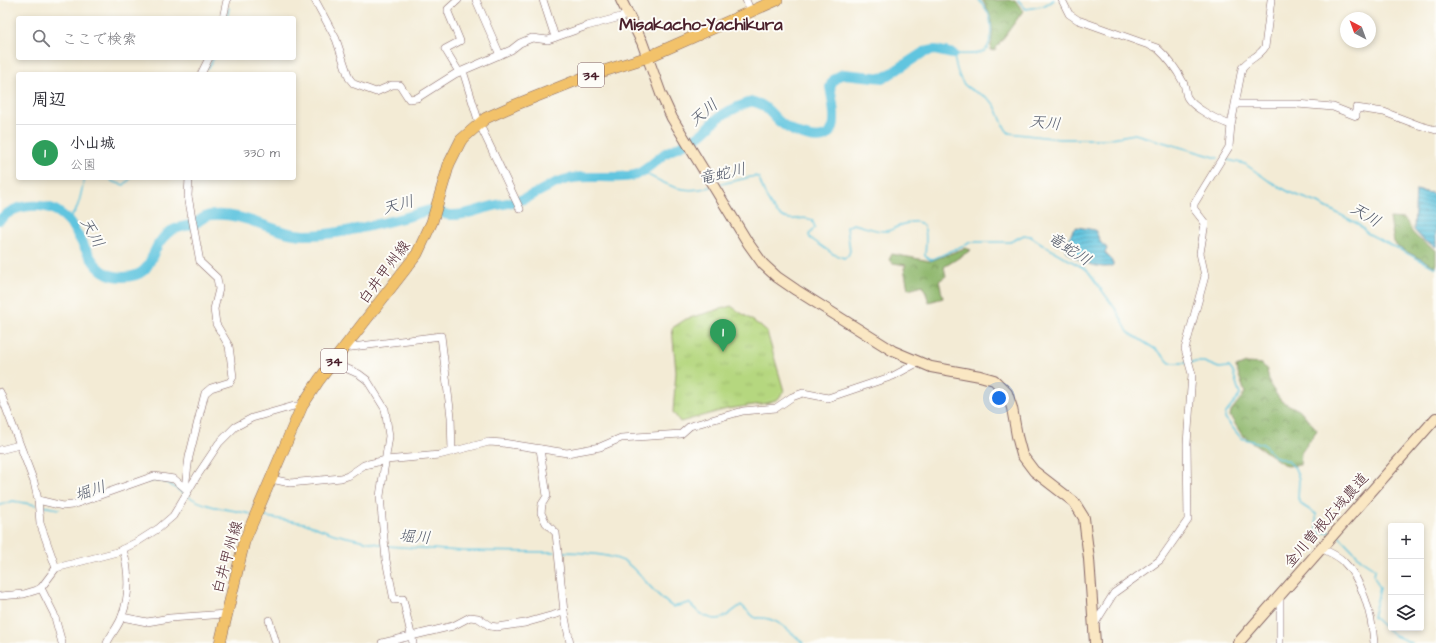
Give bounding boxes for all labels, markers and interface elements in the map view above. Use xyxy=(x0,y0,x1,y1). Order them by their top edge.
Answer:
north arrow xyxy=(1340,12,1376,48)
district label: Misakacho-Yachikura xyxy=(619,13,783,37)
search box xyxy=(16,16,296,60)
icon: search xyxy=(30,27,52,49)
text: ここで検索 xyxy=(62,29,137,50)
road number: 34 xyxy=(578,63,604,87)
text: 周辺 xyxy=(32,88,66,112)
water label: 天川 xyxy=(684,94,723,131)
water label: 天川 xyxy=(1028,111,1062,135)
text: 小山城 xyxy=(70,133,115,154)
text: 1 xyxy=(44,144,46,162)
text: 330 m xyxy=(243,144,280,162)
text: 公園 xyxy=(70,156,96,174)
water label: 竜蛇川 xyxy=(696,158,748,190)
water label: 天川 xyxy=(380,190,417,220)
water label: 天川 xyxy=(1346,197,1385,233)
water label: 天川 xyxy=(75,213,110,252)
water label: 竜蛇川 xyxy=(1043,227,1096,271)
street label: 白井甲州線 xyxy=(353,236,415,309)
pin: 1 xyxy=(710,319,736,352)
road number: 34 xyxy=(321,349,347,373)
your location xyxy=(989,388,1009,408)
street label: 金川曽根広域農道 xyxy=(1279,468,1374,573)
water label: 堀川 xyxy=(72,476,109,506)
street label: 白井甲州線 xyxy=(207,518,248,596)
map controls xyxy=(1388,523,1424,631)
button: + xyxy=(1388,523,1424,559)
water label: 堀川 xyxy=(398,525,432,549)
button: − xyxy=(1388,559,1424,595)
button: layers xyxy=(1388,595,1424,631)

